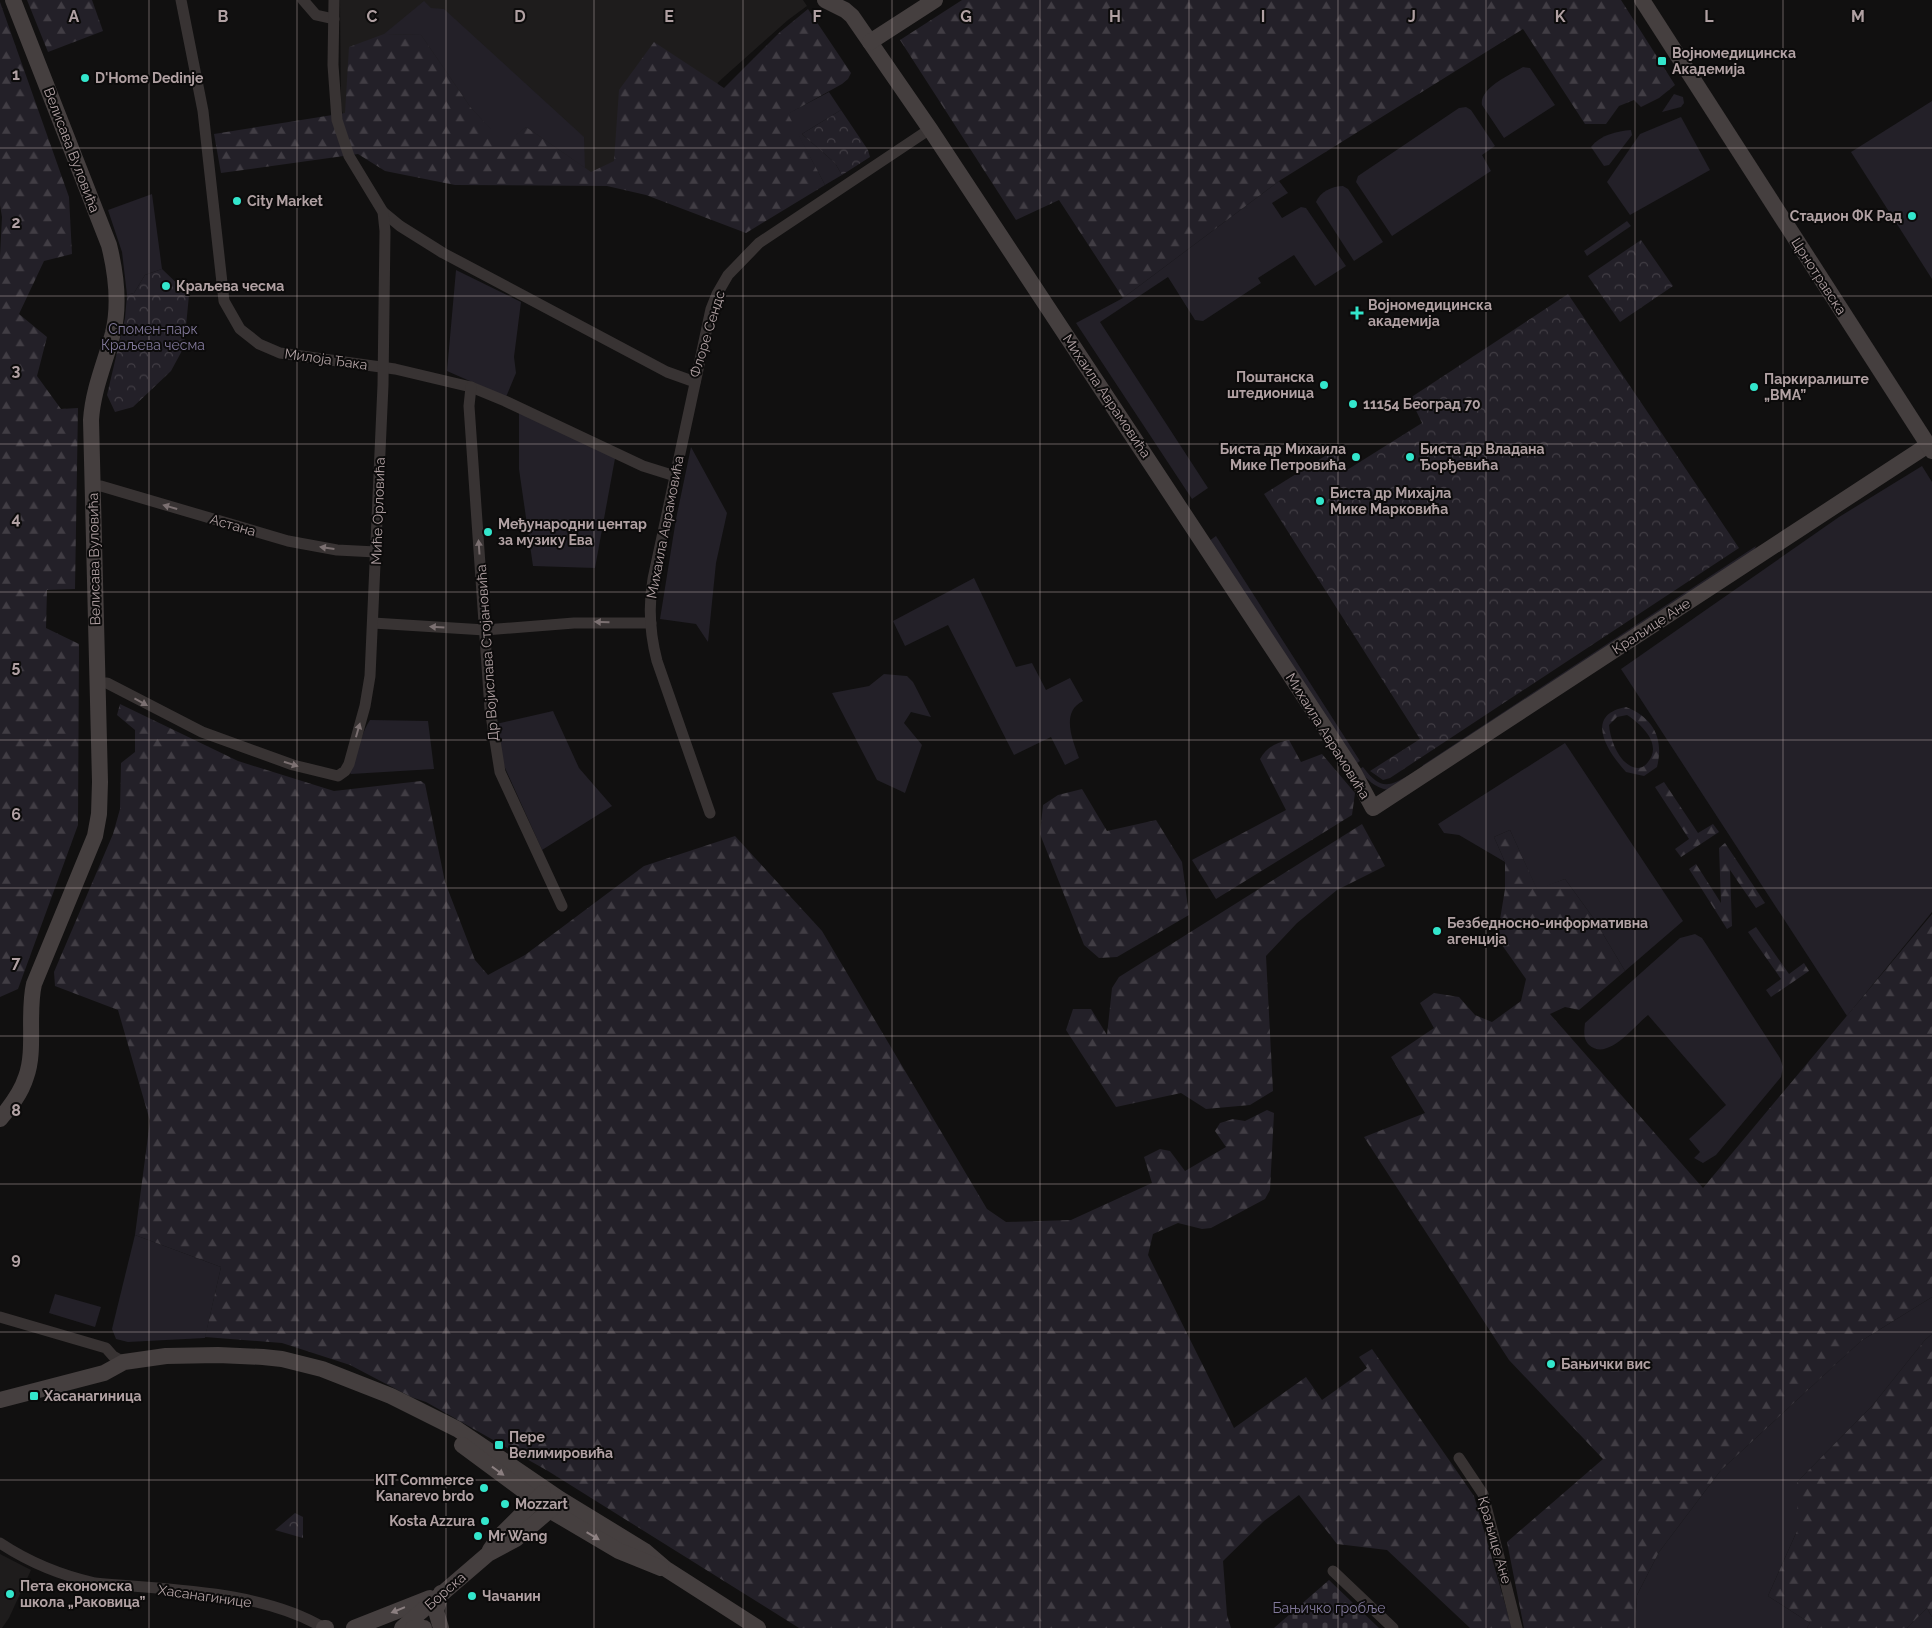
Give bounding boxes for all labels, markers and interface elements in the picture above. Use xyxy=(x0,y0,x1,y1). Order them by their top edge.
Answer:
text: A xyxy=(69,7,80,26)
text: B xyxy=(218,7,229,26)
text: C xyxy=(367,7,378,26)
text: D xyxy=(514,7,526,26)
text: E xyxy=(664,7,674,26)
text: F xyxy=(812,7,822,26)
text: G xyxy=(960,7,972,26)
text: H xyxy=(1109,7,1121,26)
text: I xyxy=(1261,7,1265,26)
text: J xyxy=(1408,7,1416,26)
text: K xyxy=(1555,7,1566,26)
text: L xyxy=(1704,7,1714,26)
text: M xyxy=(1851,7,1865,26)
place label: Војномедицинска Академија xyxy=(1672,45,1796,77)
marker: Војномедицинска Академија xyxy=(1656,55,1668,67)
text: 1 xyxy=(12,65,20,84)
place label: D'Home Dedinje xyxy=(95,70,204,86)
marker: D'Home Dedinje xyxy=(79,72,91,84)
street label: Велисава Вуловића xyxy=(41,85,103,215)
place label: City Market xyxy=(247,193,323,209)
marker: City Market xyxy=(231,195,243,207)
place label: Стадион ФК Рад xyxy=(1790,208,1902,224)
marker: Стадион ФК Рад xyxy=(1906,210,1918,222)
text: 2 xyxy=(11,213,21,232)
street label: Црнотравска xyxy=(1788,235,1850,317)
place label: Краљева чесма xyxy=(176,278,284,294)
marker: Краљева чесма xyxy=(160,280,172,292)
street label: Флоре Сендс xyxy=(686,288,728,379)
place label: Војномедицинска академија xyxy=(1368,297,1492,329)
marker: Војномедицинска академија xyxy=(1350,306,1364,320)
park label: Спомен-парк Краљева чесма xyxy=(101,321,205,353)
street label: Михаила Аврамовића xyxy=(1060,331,1154,461)
street label: Милоја Ђака xyxy=(284,345,368,373)
text: 3 xyxy=(12,361,21,380)
place label: Поштанска штедионица xyxy=(1227,369,1314,401)
place label: Паркиралиште „ВМА” xyxy=(1764,371,1869,403)
marker: Поштанска штедионица xyxy=(1318,379,1330,391)
marker: Паркиралиште „ВМА” xyxy=(1748,381,1760,393)
place label: 11154 Београд 70 xyxy=(1363,396,1481,412)
marker: 11154 Београд 70 xyxy=(1347,398,1359,410)
place label: Биста др Михаила Мике Петровића xyxy=(1220,441,1346,473)
place label: Биста др Владана Ђорђевића xyxy=(1420,441,1545,473)
marker: Биста др Михаила Мике Петровића xyxy=(1350,451,1362,463)
marker: Биста др Владана Ђорђевића xyxy=(1404,451,1416,463)
street label: Михаила Аврамовића xyxy=(643,454,687,600)
street label: Миће Орловића xyxy=(368,457,388,565)
place label: Биста др Михајла Мике Марковића xyxy=(1330,485,1451,517)
street label: Велисава Вуловића xyxy=(85,493,103,625)
marker: Биста др Михајла Мике Марковића xyxy=(1314,495,1326,507)
one-way arrow xyxy=(163,502,178,510)
text: 4 xyxy=(11,509,21,528)
street label: Астана xyxy=(208,511,258,539)
place label: Међународни центар за музику Ева xyxy=(498,516,647,548)
marker: Међународни центар за музику Ева xyxy=(482,526,494,538)
one-way arrow xyxy=(475,539,483,555)
one-way arrow xyxy=(319,544,335,552)
street label: Др Војислава Стојановића xyxy=(473,564,501,742)
street label: Краљице Ане xyxy=(1609,595,1693,657)
one-way arrow xyxy=(594,618,610,626)
one-way arrow xyxy=(429,623,445,631)
text: 5 xyxy=(12,657,21,676)
street label: Михаила Аврамовића xyxy=(1283,670,1373,802)
one-way arrow xyxy=(134,698,148,706)
one-way arrow xyxy=(355,723,363,738)
one-way arrow xyxy=(284,760,299,768)
text: 6 xyxy=(11,805,21,824)
place label: Безбедносно-информативна агенција xyxy=(1447,915,1648,947)
marker: Безбедносно-информативна агенција xyxy=(1431,925,1443,937)
text: 7 xyxy=(12,953,21,972)
text: 8 xyxy=(11,1101,21,1120)
text: 9 xyxy=(11,1249,21,1268)
place label: Бањички вис xyxy=(1561,1356,1651,1372)
marker: Бањички вис xyxy=(1545,1358,1557,1370)
place label: Хасанагиница xyxy=(43,1388,142,1404)
marker: Хасанагиница xyxy=(28,1390,40,1402)
place label: Пере Велимировића xyxy=(509,1429,613,1461)
marker: Пере Велимировића xyxy=(493,1439,505,1451)
one-way arrow xyxy=(491,1466,504,1476)
place label: KIT Commerce Kanarevo brdo xyxy=(375,1472,475,1504)
marker: KIT Commerce Kanarevo brdo xyxy=(478,1482,490,1494)
street label: Краљице Ане xyxy=(1475,1495,1515,1585)
place label: Mozzart xyxy=(515,1496,569,1512)
marker: Mozzart xyxy=(499,1498,511,1510)
place label: Kosta Azzura xyxy=(389,1513,475,1529)
marker: Kosta Azzura xyxy=(479,1515,491,1527)
place label: Mr Wang xyxy=(488,1528,548,1544)
marker: Mr Wang xyxy=(472,1530,484,1542)
one-way arrow xyxy=(587,1532,600,1541)
street label: Борска xyxy=(421,1569,469,1613)
place label: Пета економска школа „Раковица” xyxy=(20,1578,145,1610)
street label: Хасанагинице xyxy=(157,1582,253,1610)
marker: Пета економска школа „Раковица” xyxy=(4,1588,16,1600)
place label: Чачанин xyxy=(482,1588,541,1604)
marker: Чачанин xyxy=(466,1590,478,1602)
park label: Бањичко гробље xyxy=(1272,1600,1386,1616)
one-way arrow xyxy=(391,1607,405,1615)

